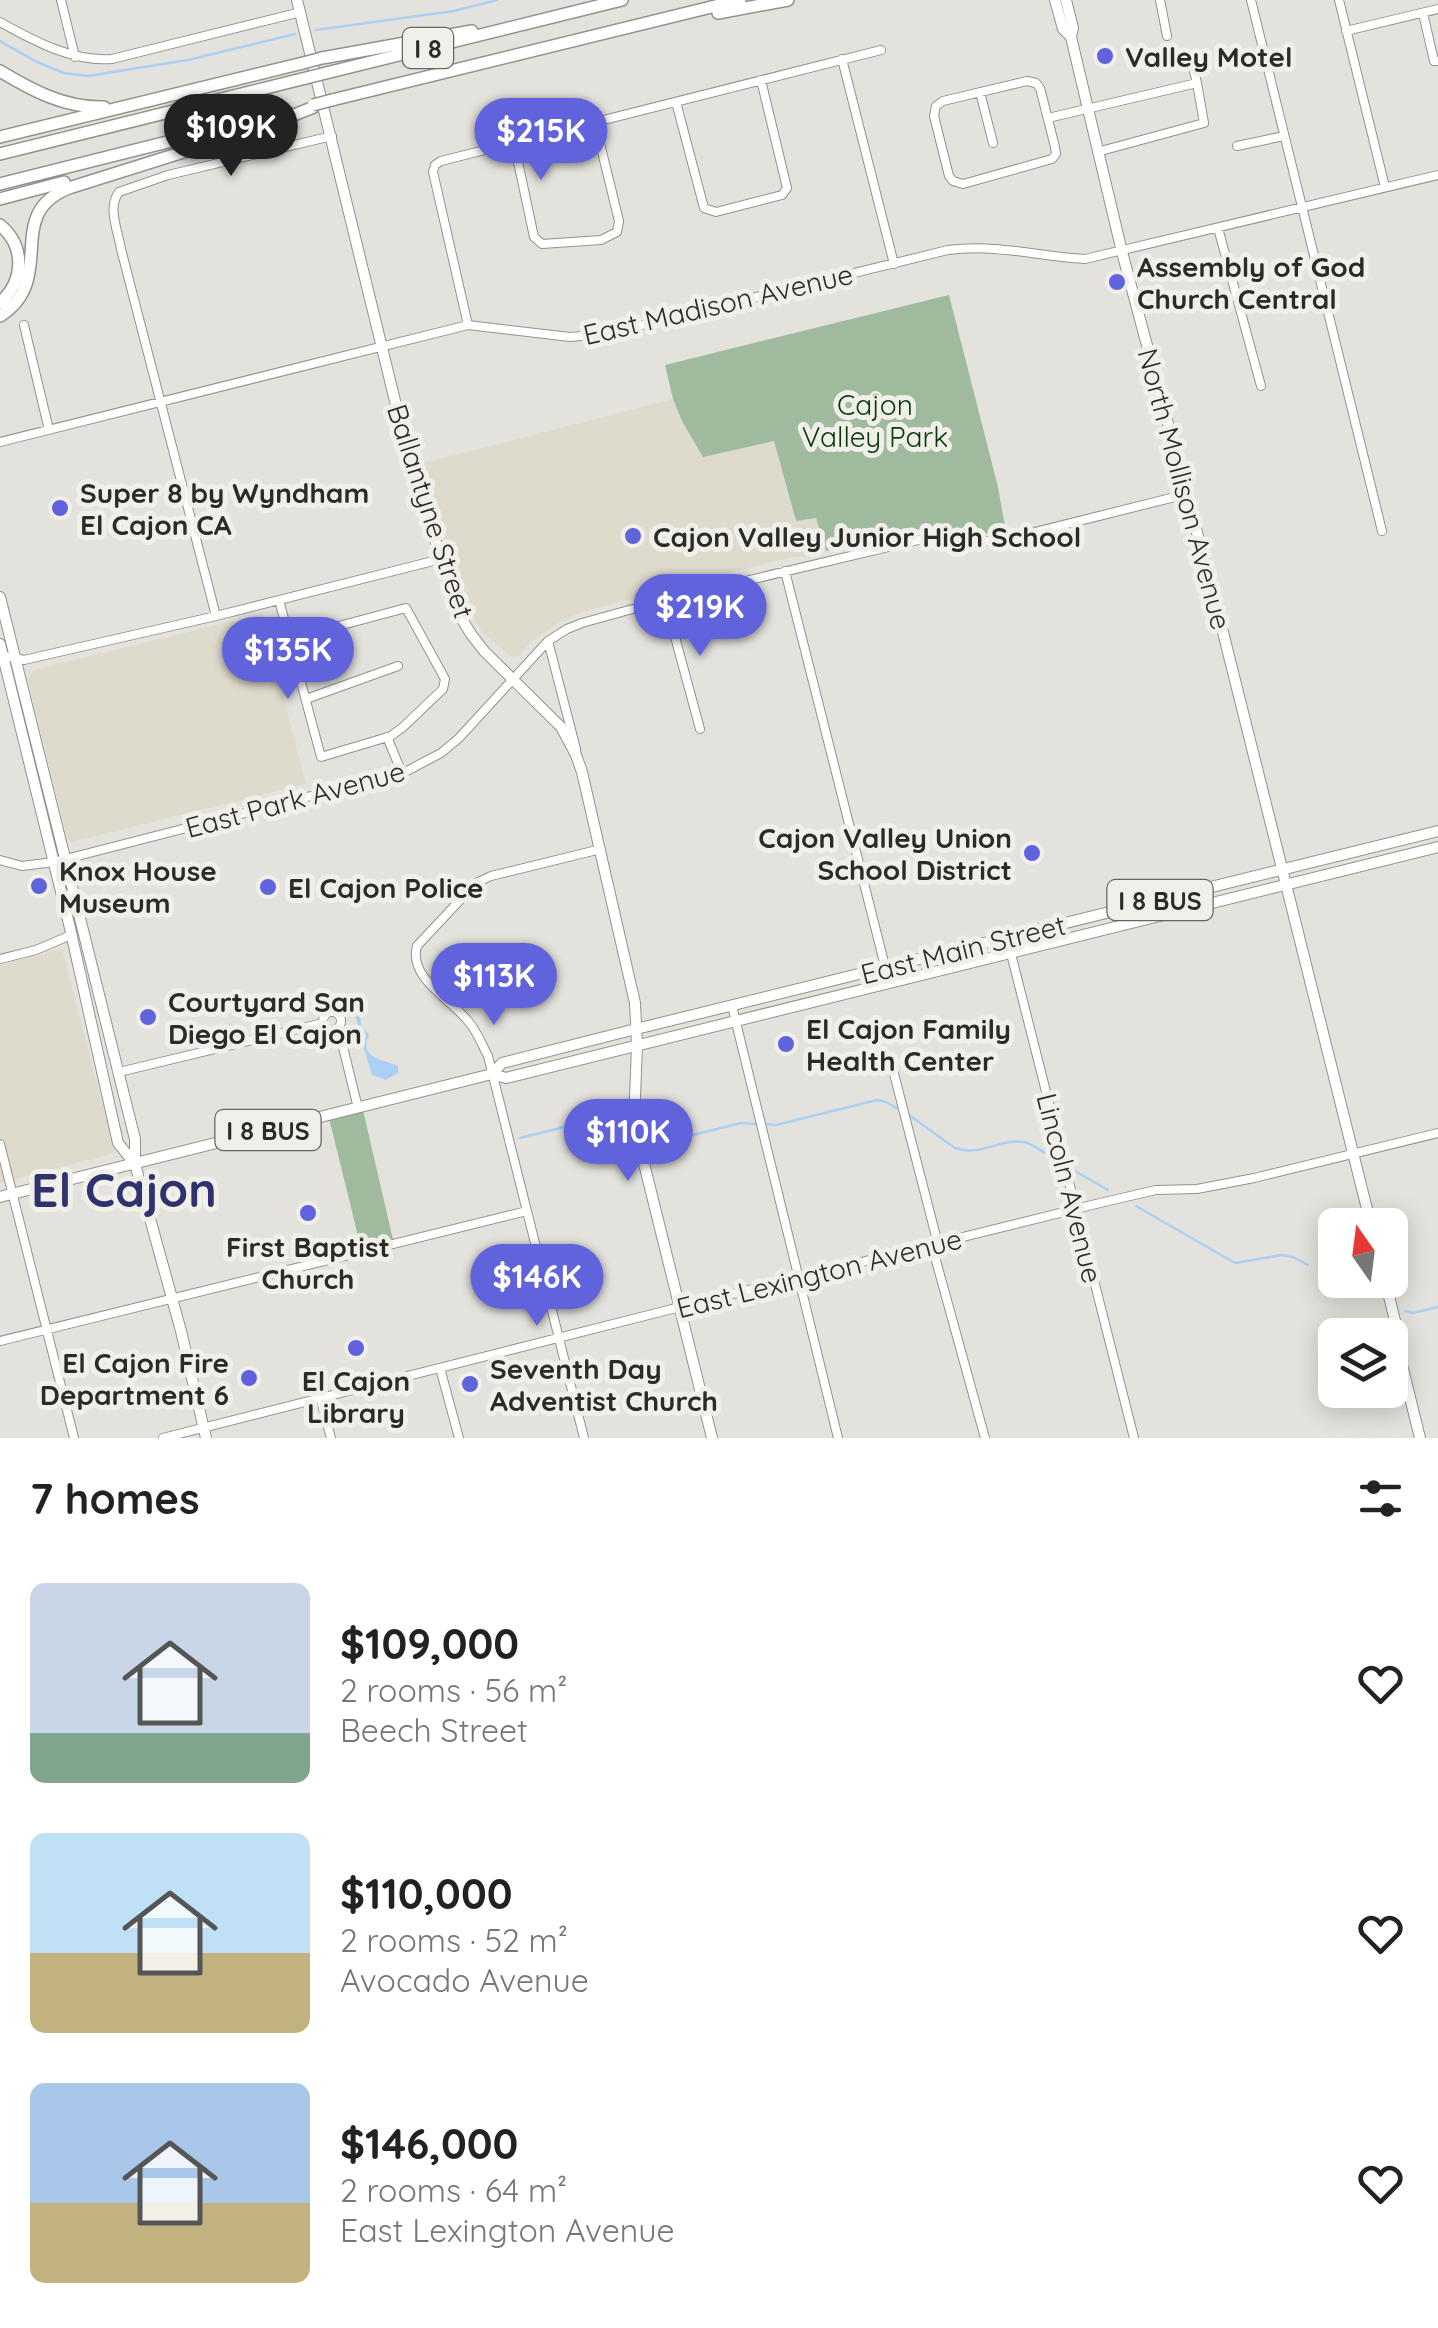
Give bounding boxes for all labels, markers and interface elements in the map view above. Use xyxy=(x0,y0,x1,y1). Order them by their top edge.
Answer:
road number: I 8 xyxy=(403,28,453,68)
place label: Valley Motel xyxy=(1125,39,1293,74)
marker: Valley Motel xyxy=(1094,45,1116,67)
pin: $109K xyxy=(161,94,301,179)
pin: $215K xyxy=(471,98,611,183)
text: $109K xyxy=(186,106,276,146)
text: $215K xyxy=(496,110,586,150)
place label: Assembly of God Church Central xyxy=(1137,249,1365,316)
street label: East Madison Avenue xyxy=(580,256,856,352)
marker: Assembly of God Church Central xyxy=(1106,271,1128,293)
street label: North Mollison Avenue xyxy=(1131,345,1239,633)
park label: Cajon Valley Park xyxy=(802,387,948,454)
street label: Ballantyne Street xyxy=(380,400,482,622)
place label: Super 8 by Wyndham El Cajon CA xyxy=(80,475,369,542)
marker: Super 8 by Wyndham El Cajon CA xyxy=(49,497,71,519)
place label: Cajon Valley Junior High School xyxy=(653,519,1081,554)
marker: Cajon Valley Junior High School xyxy=(622,525,644,547)
pin: $219K xyxy=(630,574,770,659)
text: $219K xyxy=(656,586,744,626)
pin: $135K xyxy=(218,617,358,702)
text: $135K xyxy=(244,629,332,669)
street label: East Park Avenue xyxy=(181,753,409,845)
place label: Cajon Valley Union School District xyxy=(758,820,1012,887)
marker: Cajon Valley Union School District xyxy=(1021,842,1043,864)
place label: Knox House Museum xyxy=(59,853,217,920)
place label: El Cajon Police xyxy=(288,870,484,905)
marker: Knox House Museum xyxy=(28,875,50,897)
marker: El Cajon Police xyxy=(257,876,279,898)
road number: I 8 BUS xyxy=(1108,880,1212,920)
street label: East Main Street xyxy=(857,907,1069,991)
pin: $113K xyxy=(424,943,564,1028)
text: $113K xyxy=(453,955,535,995)
place label: Courtyard San Diego El Cajon xyxy=(168,984,365,1051)
marker: Courtyard San Diego El Cajon xyxy=(137,1006,159,1028)
place label: El Cajon Family Health Center xyxy=(806,1011,1011,1078)
marker: El Cajon Family Health Center xyxy=(775,1033,797,1055)
street label: Lincoln Avenue xyxy=(1029,1089,1111,1287)
pin: $110K xyxy=(558,1099,698,1184)
road number: I 8 BUS xyxy=(216,1110,320,1150)
text: $110K xyxy=(586,1111,670,1151)
district label: El Cajon xyxy=(31,1159,217,1219)
marker: First Baptist Church xyxy=(297,1202,319,1224)
north arrow xyxy=(1318,1208,1408,1298)
map controls xyxy=(1318,1208,1408,1408)
street label: East Lexington Avenue xyxy=(673,1221,965,1325)
place label: First Baptist Church xyxy=(226,1229,390,1296)
pin: $146K xyxy=(467,1244,607,1329)
text: $146K xyxy=(492,1256,582,1296)
button: layers xyxy=(1318,1318,1408,1408)
marker: El Cajon Library xyxy=(345,1337,367,1359)
place label: El Cajon Fire Department 6 xyxy=(40,1345,229,1412)
place label: Seventh Day Adventist Church xyxy=(490,1351,718,1418)
place label: El Cajon Library xyxy=(302,1363,410,1430)
marker: El Cajon Fire Department 6 xyxy=(238,1367,260,1389)
marker: Seventh Day Adventist Church xyxy=(459,1373,481,1395)
icon: filters xyxy=(1353,1471,1408,1526)
text: 7 homes xyxy=(30,1472,199,1525)
text: $109,000 xyxy=(340,1617,519,1670)
icon: home xyxy=(110,1623,230,1743)
icon: heart xyxy=(1353,1656,1408,1711)
text: 2 rooms · 56 m² xyxy=(340,1670,567,1710)
text: Beech Street xyxy=(340,1710,528,1750)
text: $110,000 xyxy=(340,1867,512,1920)
icon: home xyxy=(110,1873,230,1993)
icon: heart xyxy=(1353,1906,1408,1961)
text: 2 rooms · 52 m² xyxy=(340,1920,568,1960)
text: Avocado Avenue xyxy=(340,1960,589,2000)
text: $146,000 xyxy=(340,2117,518,2170)
icon: home xyxy=(110,2123,230,2243)
icon: heart xyxy=(1353,2156,1408,2211)
text: 2 rooms · 64 m² xyxy=(340,2170,567,2210)
text: East Lexington Avenue xyxy=(340,2210,675,2250)

